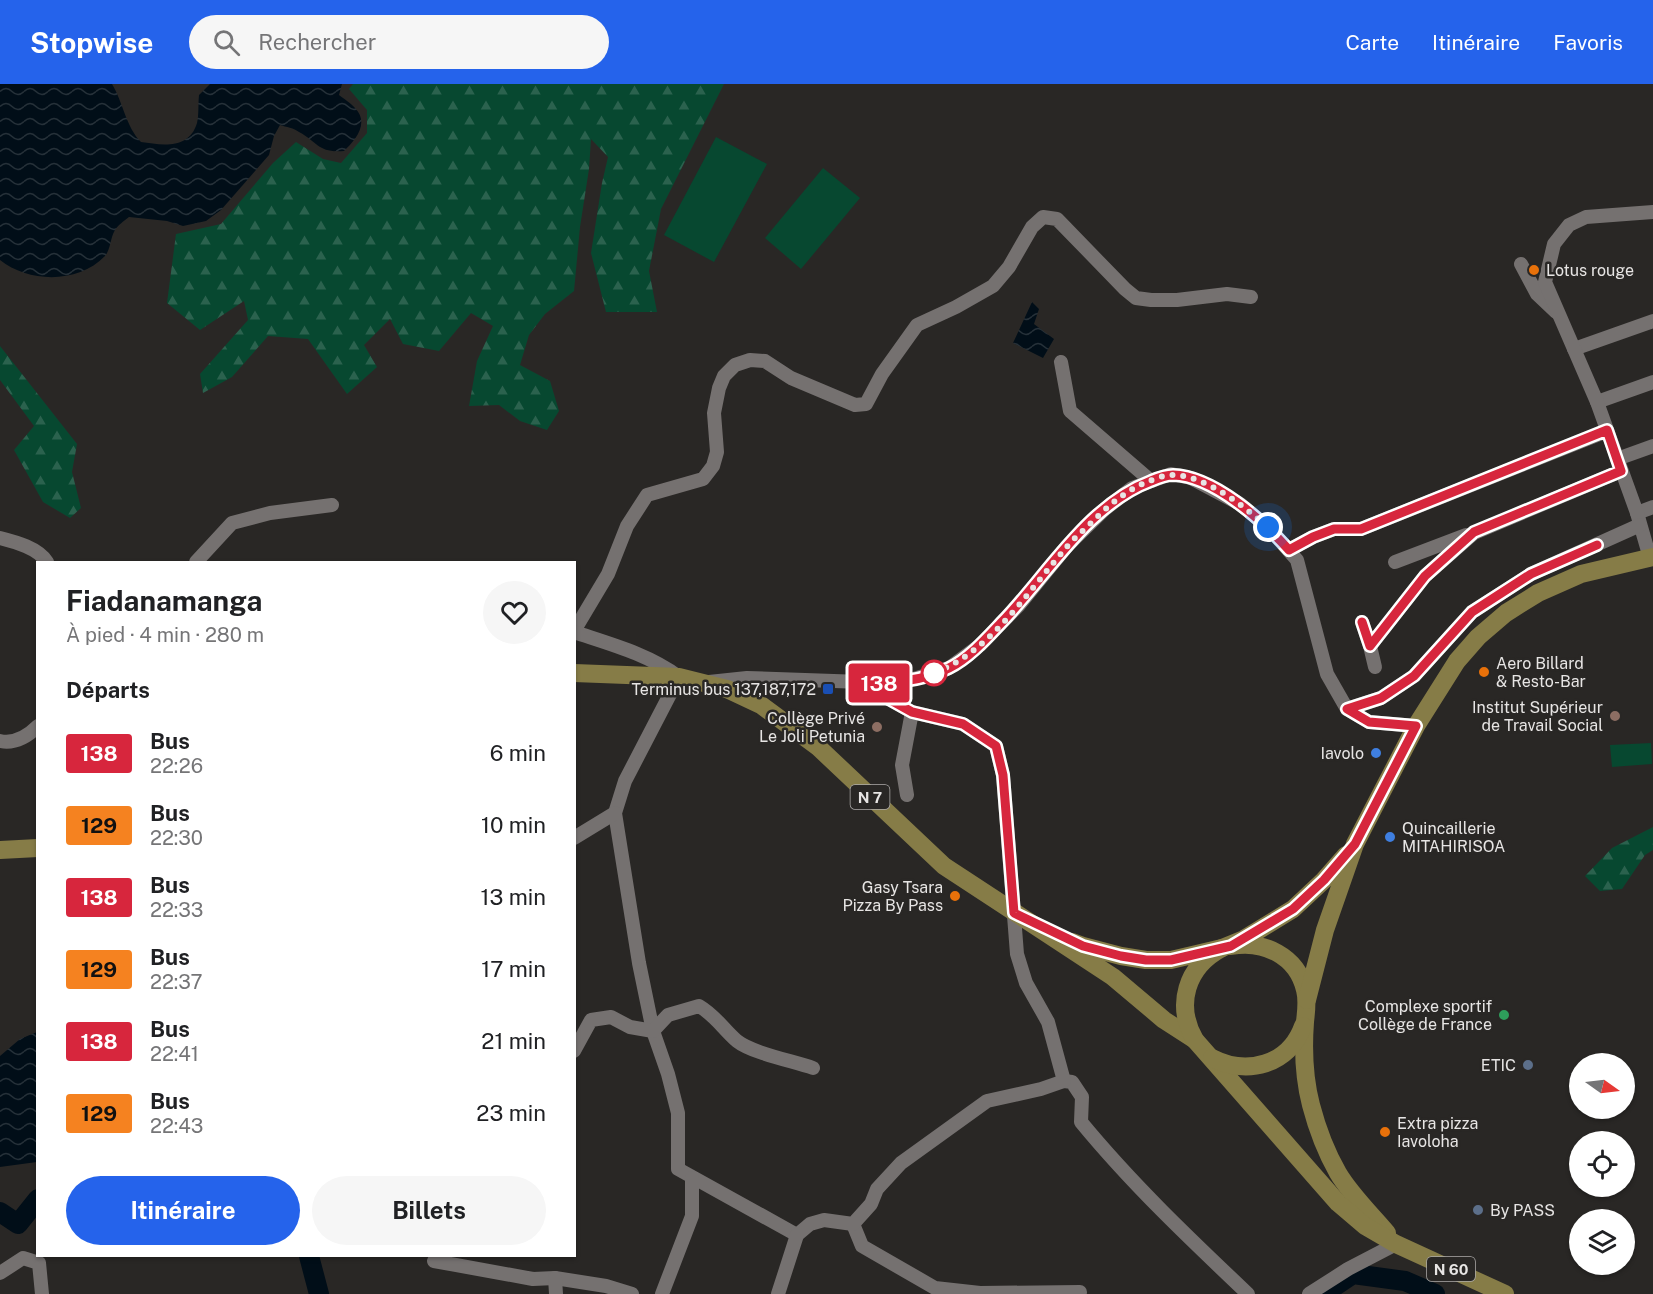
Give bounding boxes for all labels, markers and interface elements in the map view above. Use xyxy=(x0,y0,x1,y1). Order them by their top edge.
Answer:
search box xyxy=(189,15,609,69)
text: Stopwise xyxy=(30,26,153,59)
icon: search xyxy=(210,26,243,59)
text: Rechercher xyxy=(258,29,376,55)
text: Carte xyxy=(1345,30,1399,55)
text: Itinéraire xyxy=(1432,30,1520,55)
text: Favoris xyxy=(1553,30,1623,55)
place label: Lotus rouge xyxy=(1546,261,1634,280)
marker: Lotus rouge xyxy=(1527,263,1541,277)
your location xyxy=(1253,512,1283,542)
button: heart xyxy=(483,581,546,644)
text: Fiadanamanga xyxy=(66,584,262,617)
text: À pied · 4 min · 280 m xyxy=(66,623,264,647)
place label: Aero Billard & Resto-Bar xyxy=(1496,654,1586,691)
unlabelled marker xyxy=(921,660,947,686)
line badge: 138 xyxy=(844,664,914,702)
marker: Aero Billard & Resto-Bar xyxy=(1477,665,1491,679)
text: 138 xyxy=(861,671,897,696)
text: Départs xyxy=(66,677,150,703)
place label: Terminus bus 137,187,172 xyxy=(631,680,816,699)
marker: Terminus bus 137,187,172 xyxy=(821,682,835,696)
place label: Institut Supérieur de Travail Social xyxy=(1472,698,1603,735)
place label: Collège Privé Le Joli Petunia xyxy=(759,709,865,746)
marker: Institut Supérieur de Travail Social xyxy=(1608,709,1622,723)
marker: Collège Privé Le Joli Petunia xyxy=(870,720,884,734)
text: Bus xyxy=(150,728,190,754)
text: 6 min xyxy=(490,740,546,766)
text: 138 xyxy=(81,741,117,766)
place label: Iavolo xyxy=(1320,744,1364,763)
marker: Iavolo xyxy=(1369,746,1383,760)
text: 22:26 xyxy=(150,754,203,778)
road number: N 7 xyxy=(850,785,890,809)
text: Bus xyxy=(150,800,190,826)
text: 10 min xyxy=(481,812,546,838)
text: 129 xyxy=(81,813,117,838)
place label: Quincaillerie MITAHIRISOA xyxy=(1402,819,1505,856)
text: 22:30 xyxy=(150,826,203,850)
marker: Quincaillerie MITAHIRISOA xyxy=(1383,830,1397,844)
text: Bus xyxy=(150,872,190,898)
place label: Gasy Tsara Pizza By Pass xyxy=(842,878,943,915)
text: 13 min xyxy=(481,884,546,910)
text: 138 xyxy=(81,885,117,910)
marker: Gasy Tsara Pizza By Pass xyxy=(948,889,962,903)
text: 22:33 xyxy=(150,898,203,922)
text: Bus xyxy=(150,944,190,970)
text: 17 min xyxy=(481,956,546,982)
text: 129 xyxy=(81,957,117,982)
text: 22:37 xyxy=(150,970,203,994)
place label: Complexe sportif Collège de France xyxy=(1358,997,1492,1034)
marker: Complexe sportif Collège de France xyxy=(1497,1008,1511,1022)
text: Bus xyxy=(150,1016,190,1042)
text: 21 min xyxy=(481,1028,546,1054)
text: 138 xyxy=(81,1029,117,1054)
text: 22:41 xyxy=(150,1042,199,1066)
north arrow xyxy=(1569,1053,1635,1119)
map controls xyxy=(1569,1053,1635,1275)
place label: ETIC xyxy=(1481,1056,1516,1075)
marker: ETIC xyxy=(1521,1058,1535,1072)
text: Bus xyxy=(150,1088,190,1114)
text: 23 min xyxy=(476,1100,546,1126)
text: 129 xyxy=(81,1101,117,1126)
text: 22:43 xyxy=(150,1114,203,1138)
place label: Extra pizza Iavoloha xyxy=(1397,1114,1478,1151)
marker: Extra pizza Iavoloha xyxy=(1378,1125,1392,1139)
button: locate xyxy=(1569,1131,1635,1197)
button: Itinéraire xyxy=(66,1176,300,1245)
button: Billets xyxy=(312,1176,546,1245)
place label: By PASS xyxy=(1490,1201,1555,1220)
marker: By PASS xyxy=(1471,1203,1485,1217)
button: layers xyxy=(1569,1209,1635,1275)
road number: N 60 xyxy=(1427,1257,1475,1281)

